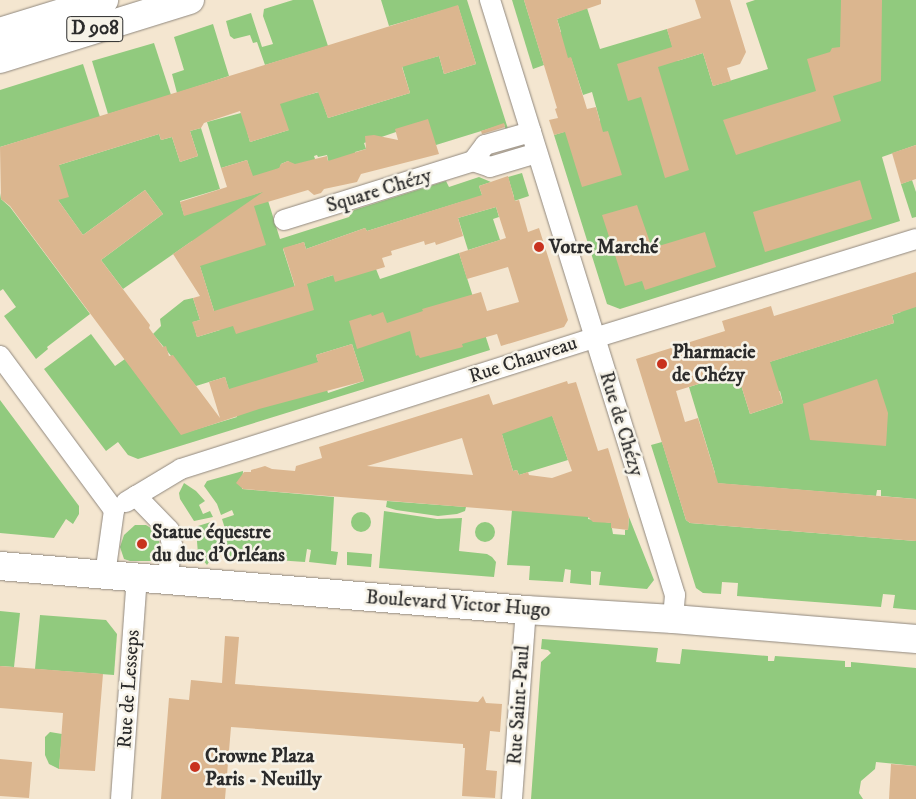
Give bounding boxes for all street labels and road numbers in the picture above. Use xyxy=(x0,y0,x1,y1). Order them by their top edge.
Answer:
road number: D 908 xyxy=(66,12,124,46)
street label: Square Chézy xyxy=(324,164,434,218)
street label: Rue Chauveau xyxy=(466,331,580,389)
street label: Rue de Chézy xyxy=(594,369,648,479)
street label: Boulevard Victor Hugo xyxy=(365,586,551,622)
street label: Rue de Lesseps xyxy=(113,629,145,749)
street label: Rue Saint-Paul xyxy=(503,644,535,766)

